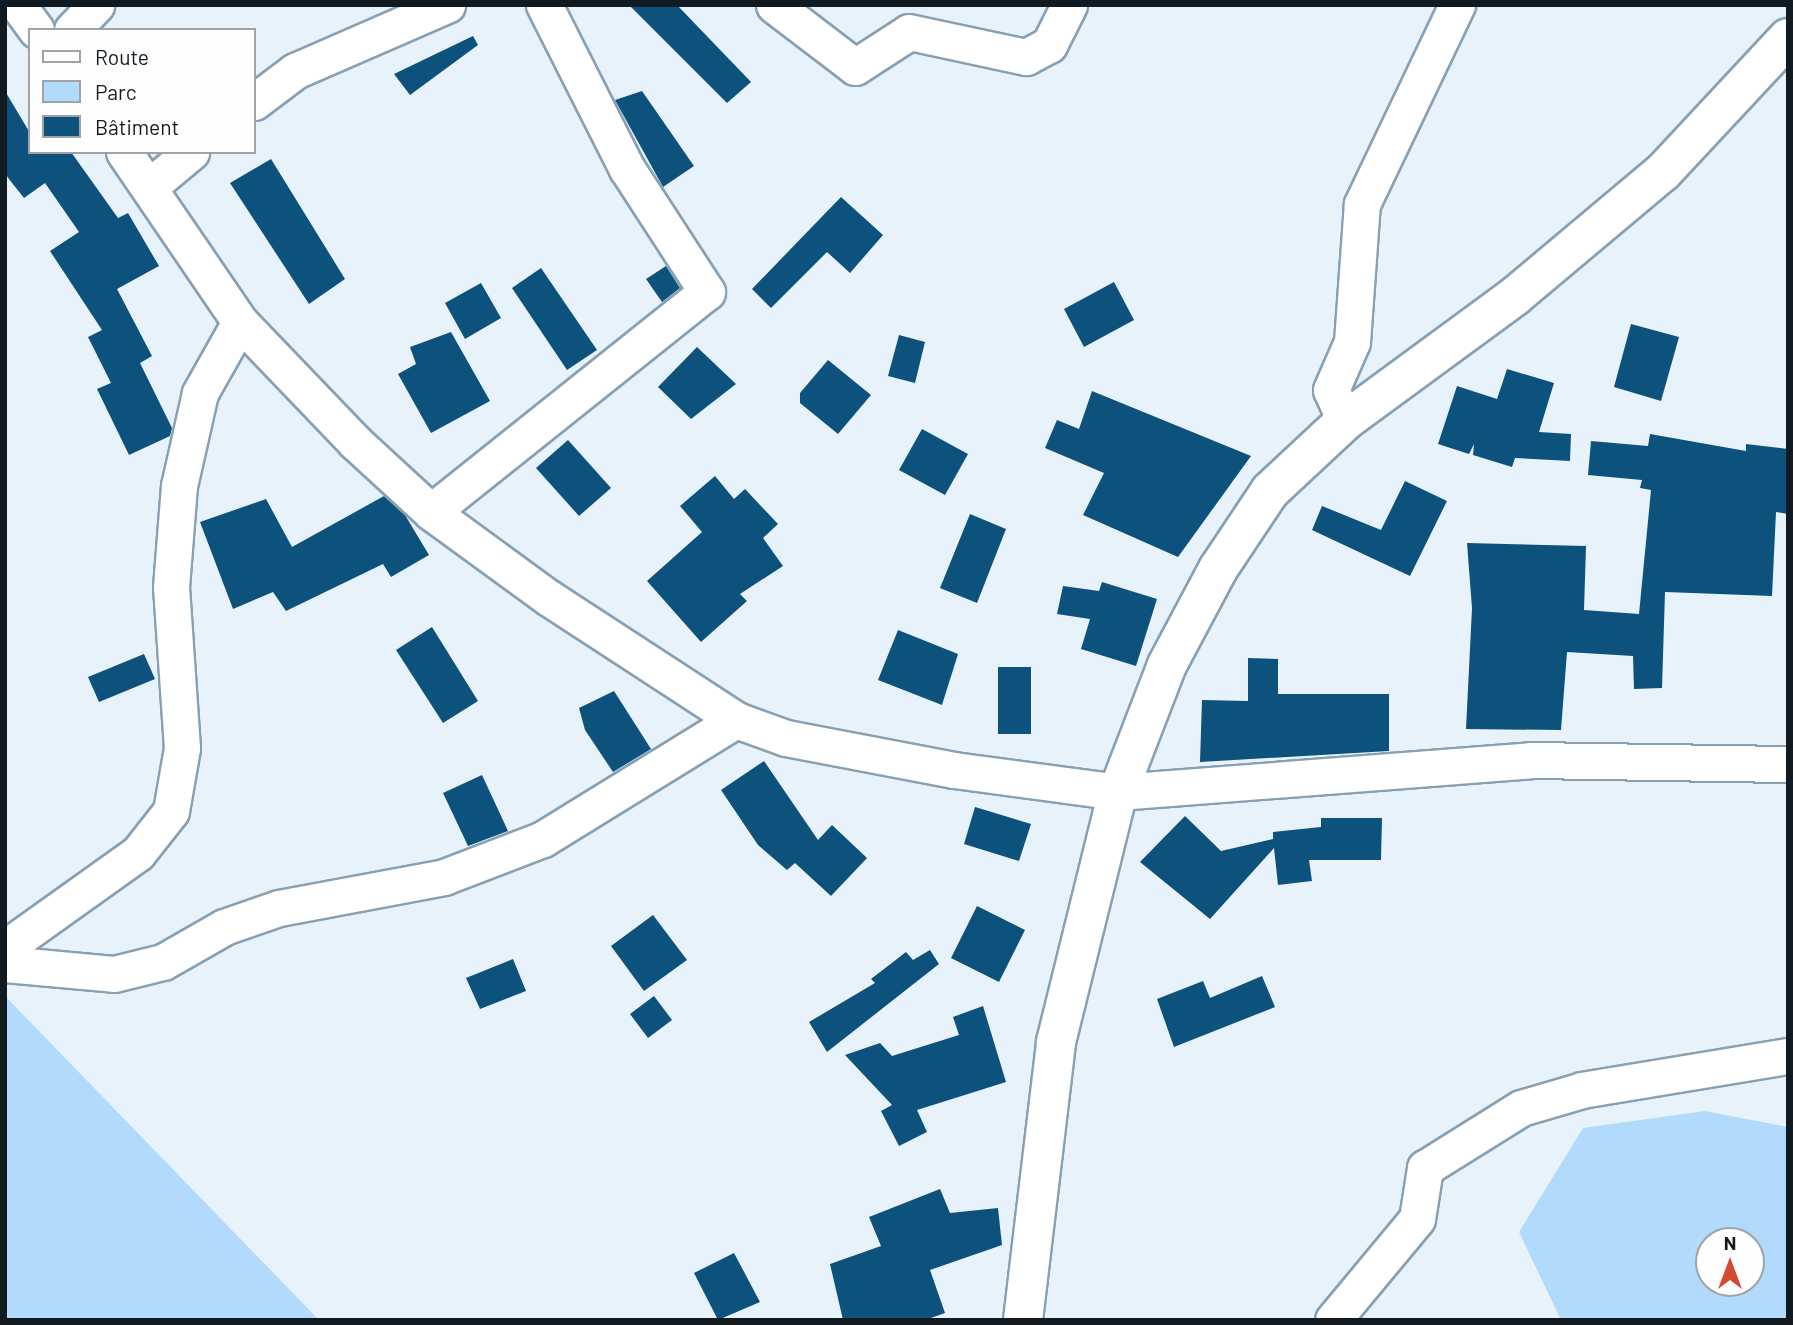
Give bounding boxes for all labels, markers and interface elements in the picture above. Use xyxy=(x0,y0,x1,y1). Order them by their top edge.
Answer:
legend xyxy=(28,28,256,154)
text: Route xyxy=(95,44,149,69)
text: Parc xyxy=(95,79,137,104)
text: Bâtiment xyxy=(95,114,179,139)
north arrow xyxy=(1695,1227,1765,1297)
text: N xyxy=(1724,1231,1736,1254)

